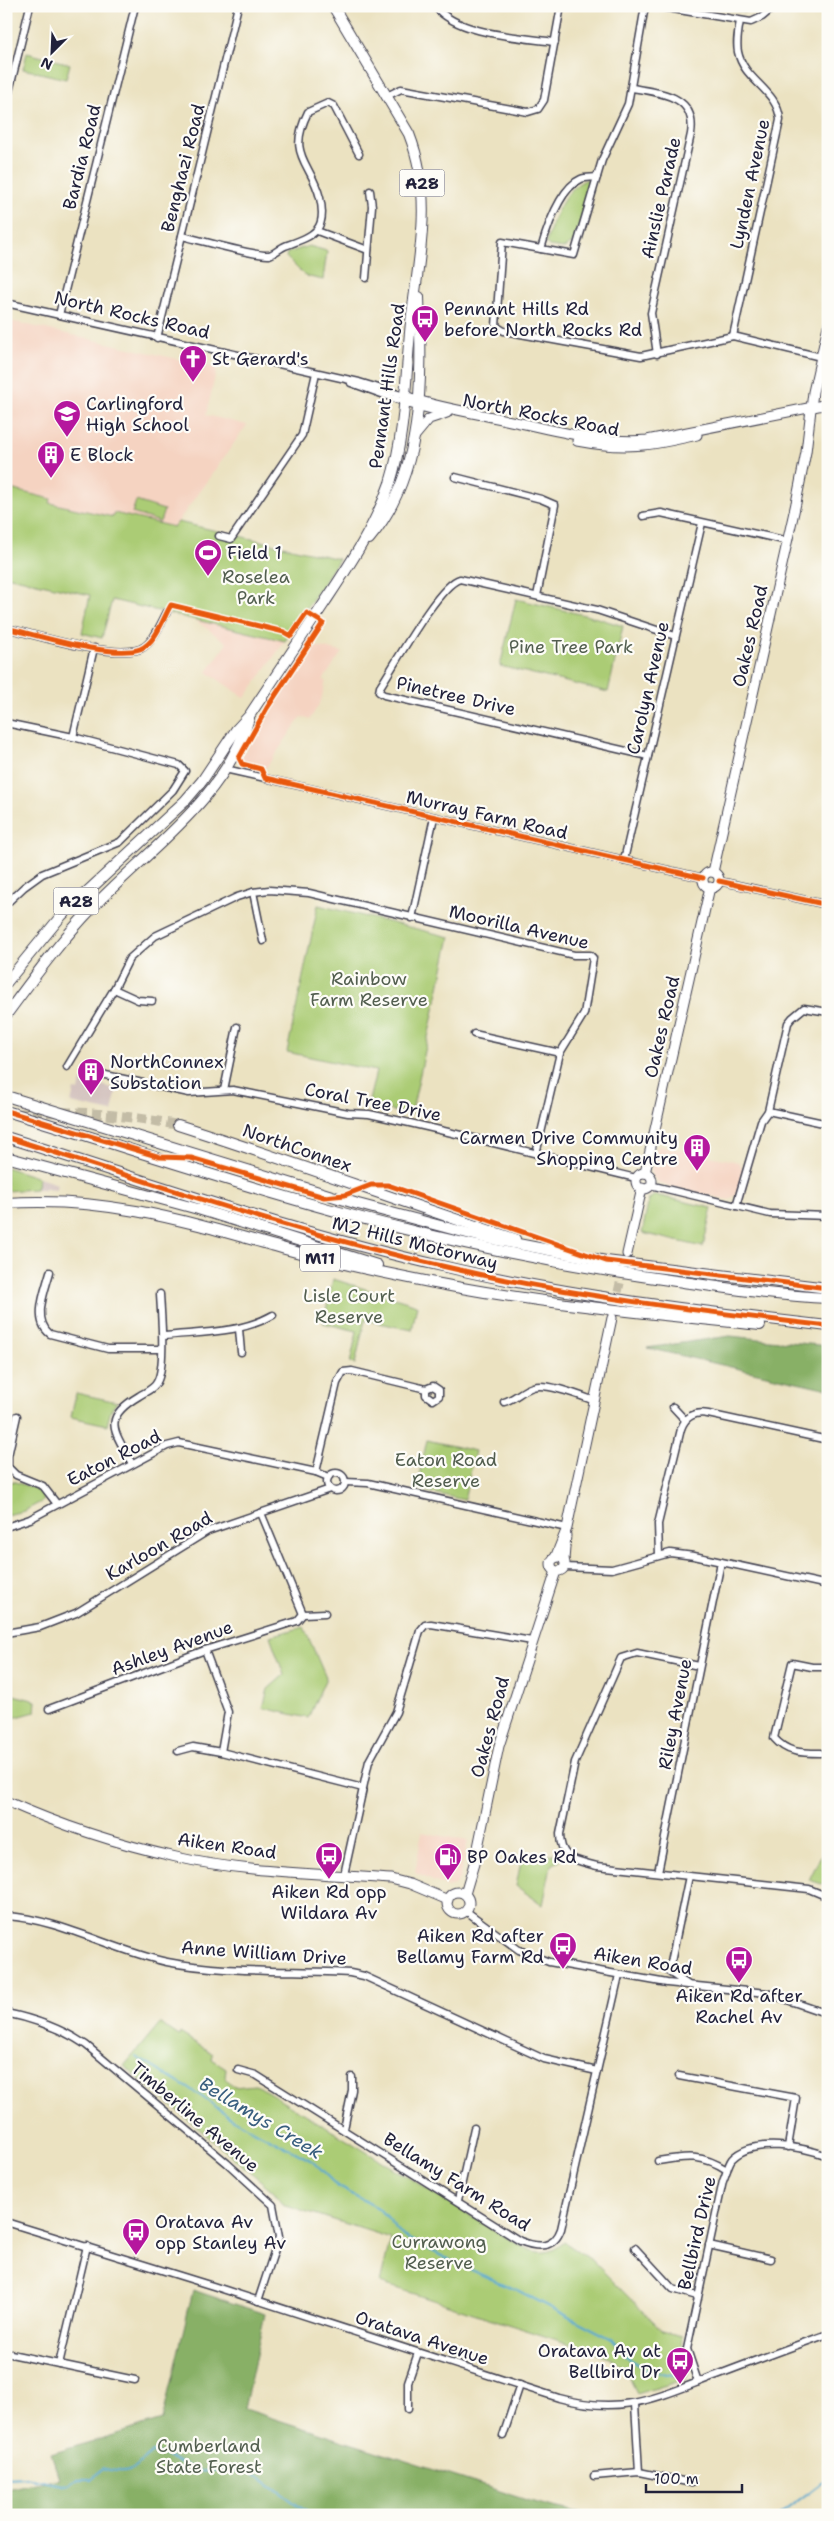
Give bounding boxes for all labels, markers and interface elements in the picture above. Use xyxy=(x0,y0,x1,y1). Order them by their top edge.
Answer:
north arrow xyxy=(28,28,78,78)
text: N xyxy=(38,53,55,74)
street label: Benghazi Road xyxy=(155,101,211,235)
street label: Bardia Road xyxy=(57,102,107,212)
street label: Lynden Avenue xyxy=(725,117,775,251)
street label: Ainslie Parade xyxy=(635,135,687,261)
road number: A28 xyxy=(400,170,444,197)
street label: North Rocks Road xyxy=(52,285,212,345)
place label: Pennant Hills Rd before North Rocks Rd xyxy=(444,297,642,342)
street label: Pennant Hills Road xyxy=(364,302,410,470)
bus stop icon: Pennant Hills Rd before North Rocks Rd xyxy=(410,304,440,343)
church icon: St Gerard's xyxy=(178,344,208,383)
place label: St Gerard's xyxy=(212,347,309,371)
street label: North Rocks Road xyxy=(461,388,621,442)
place label: Carlingford High School xyxy=(86,392,189,437)
school or university icon: Carlingford High School xyxy=(52,399,82,438)
building icon: E Block xyxy=(36,440,66,479)
place label: E Block xyxy=(70,443,134,467)
sports icon: Field 1 xyxy=(193,538,223,577)
place label: Field 1 xyxy=(227,541,282,565)
park label: Roselea Park xyxy=(222,565,290,610)
street label: Oakes Road xyxy=(727,583,773,689)
street label: Carolyn Avenue xyxy=(621,619,675,757)
park label: Pine Tree Park xyxy=(509,635,633,659)
street label: Pinetree Drive xyxy=(394,671,518,721)
street label: Murray Farm Road xyxy=(404,785,570,845)
road number: A28 xyxy=(54,888,98,914)
street label: Moorilla Avenue xyxy=(447,899,591,955)
park label: Rainbow Farm Reserve xyxy=(310,967,428,1012)
street label: Oakes Road xyxy=(639,974,685,1080)
place label: NorthConnex Substation xyxy=(110,1050,224,1095)
building icon: NorthConnex Substation xyxy=(76,1057,106,1096)
street label: Coral Tree Drive xyxy=(303,1077,443,1127)
street label: NorthConnex xyxy=(239,1118,355,1178)
place label: Carmen Drive Community Shopping Centre xyxy=(459,1126,678,1171)
building icon: Carmen Drive Community Shopping Centre xyxy=(682,1133,712,1172)
street label: M2 Hills Motorway xyxy=(330,1211,500,1275)
road number: M11 xyxy=(300,1244,340,1272)
park label: Lisle Court Reserve xyxy=(303,1284,395,1329)
street label: Eaton Road xyxy=(63,1424,165,1492)
park label: Eaton Road Reserve xyxy=(395,1448,497,1493)
street label: Karloon Road xyxy=(101,1506,217,1586)
street label: Ashley Avenue xyxy=(108,1615,236,1681)
street label: Riley Avenue xyxy=(652,1656,698,1772)
street label: Oakes Road xyxy=(465,1674,515,1780)
street label: Aiken Road xyxy=(176,1827,278,1865)
bus stop icon: Aiken Rd opp Wildara Av xyxy=(314,1841,344,1880)
fuel station icon: BP Oakes Rd xyxy=(433,1842,463,1881)
place label: BP Oakes Rd xyxy=(467,1845,577,1869)
place label: Aiken Rd opp Wildara Av xyxy=(271,1880,387,1925)
place label: Aiken Rd after Bellamy Farm Rd xyxy=(397,1924,544,1969)
bus stop icon: Aiken Rd after Bellamy Farm Rd xyxy=(548,1931,578,1970)
street label: Anne William Drive xyxy=(180,1935,348,1971)
street label: Aiken Road xyxy=(592,1941,694,1981)
bus stop icon: Aiken Rd after Rachel Av xyxy=(724,1945,754,1984)
place label: Aiken Rd after Rachel Av xyxy=(675,1984,803,2029)
street label: Timberline Avenue xyxy=(126,2056,264,2178)
water label: Bellamys Creek xyxy=(194,2071,328,2165)
street label: Bellamy Farm Road xyxy=(379,2127,535,2237)
street label: Bellbird Drive xyxy=(672,2174,722,2292)
place label: Oratava Av opp Stanley Av xyxy=(155,2210,286,2255)
bus stop icon: Oratava Av opp Stanley Av xyxy=(121,2217,151,2256)
park label: Currawong Reserve xyxy=(391,2230,487,2275)
street label: Oratava Avenue xyxy=(352,2305,492,2371)
place label: Oratava Av at Bellbird Dr xyxy=(538,2339,661,2384)
bus stop icon: Oratava Av at Bellbird Dr xyxy=(665,2346,695,2385)
park label: Cumberland State Forest xyxy=(156,2434,262,2479)
scale bar xyxy=(646,2461,743,2493)
text: 100 m xyxy=(654,2469,699,2489)

